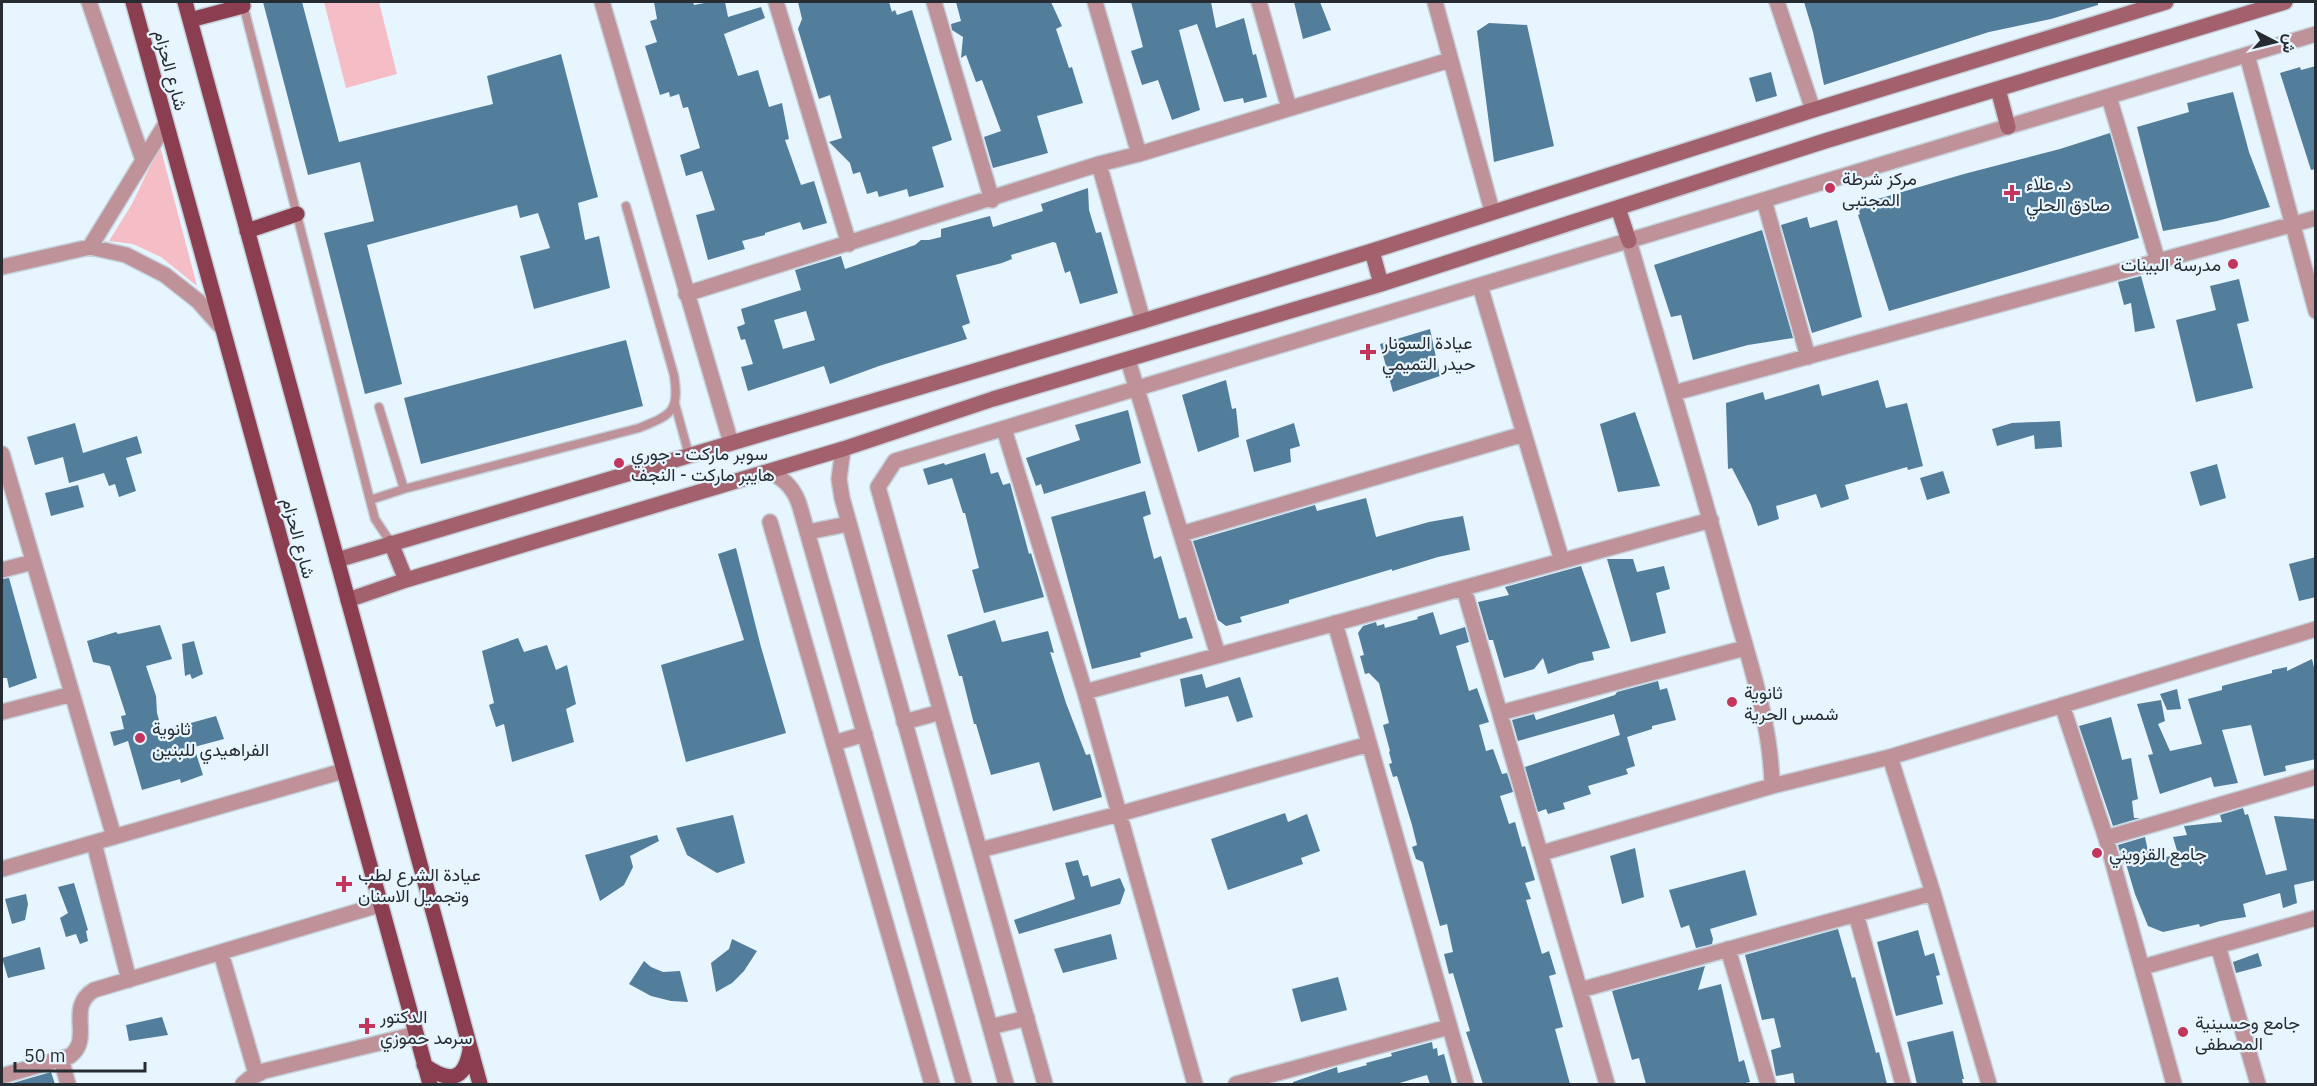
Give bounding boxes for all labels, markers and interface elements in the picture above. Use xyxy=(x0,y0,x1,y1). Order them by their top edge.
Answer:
north arrow xyxy=(2245,12,2305,72)
street label: شارع الحزام xyxy=(148,27,193,113)
text: ش xyxy=(2279,33,2301,55)
place label: مركز شرطة المجتبى xyxy=(1842,167,1917,211)
place label: د. علاء صادق الحلي xyxy=(2026,172,2110,220)
marker: مركز شرطة المجتبى xyxy=(1823,181,1837,195)
marker: د. علاء صادق الحلي xyxy=(2003,184,2021,202)
place label: مدرسة البينات xyxy=(2121,253,2221,276)
marker: مدرسة البينات xyxy=(2226,257,2240,271)
place label: عيادة السونار حيدر التميمي xyxy=(1381,331,1476,379)
marker: عيادة السونار حيدر التميمي xyxy=(1359,343,1377,361)
place label: سوبر ماركت - جوري هايبر ماركت - النجف xyxy=(631,442,775,486)
marker: سوبر ماركت - جوري هايبر ماركت - النجف xyxy=(612,456,626,470)
street label: شارع الحزام xyxy=(276,495,321,581)
place label: ثانوية شمس الحرية xyxy=(1744,681,1839,725)
marker: ثانوية شمس الحرية xyxy=(1725,695,1739,709)
place label: ثانوية الفراهيدي للبنين xyxy=(152,717,269,765)
marker: ثانوية الفراهيدي للبنين xyxy=(133,731,147,745)
place label: جامع القزويني xyxy=(2109,842,2207,869)
marker: جامع القزويني xyxy=(2090,846,2104,860)
place label: عيادة الشرع لطب وتجميل الاسنان xyxy=(358,863,481,907)
marker: عيادة الشرع لطب وتجميل الاسنان xyxy=(335,875,353,893)
place label: الدكتور سرمد حموزي xyxy=(379,1005,472,1053)
place label: جامع وحسينية المصطفى xyxy=(2195,1011,2300,1055)
marker: الدكتور سرمد حموزي xyxy=(358,1017,376,1035)
marker: جامع وحسينية المصطفى xyxy=(2176,1025,2190,1039)
scale bar xyxy=(15,1035,146,1073)
text: 50 m xyxy=(24,1044,66,1067)

